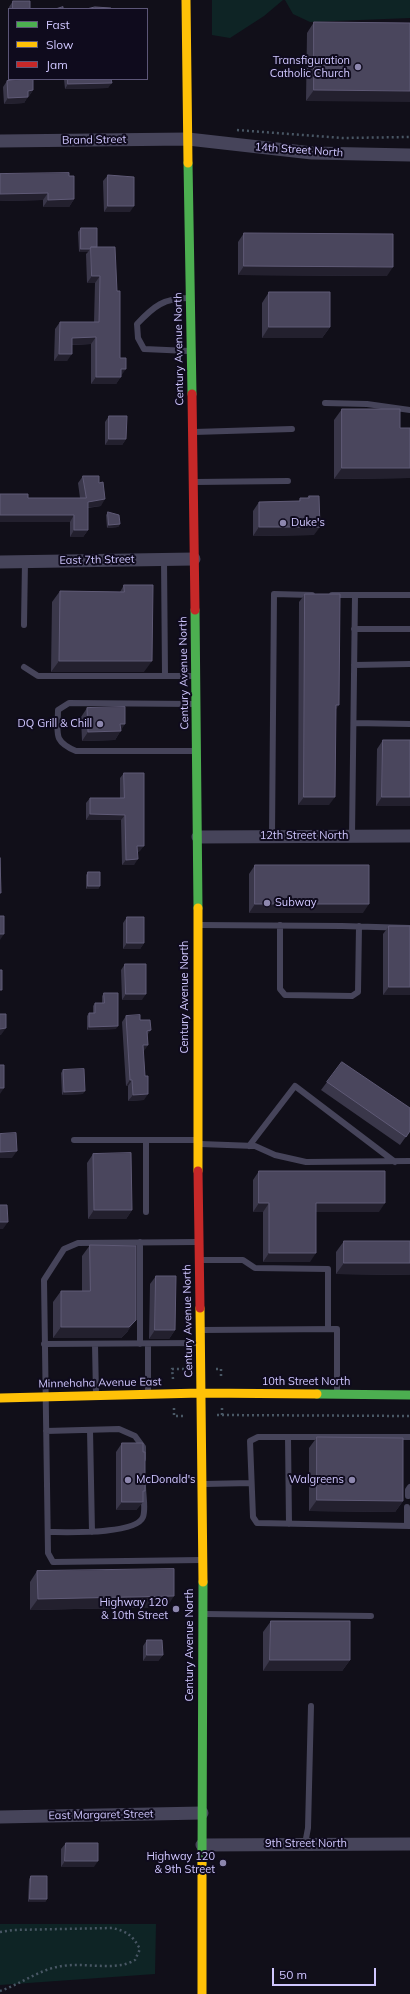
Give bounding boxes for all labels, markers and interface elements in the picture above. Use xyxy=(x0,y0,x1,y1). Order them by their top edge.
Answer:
legend xyxy=(8,8,148,80)
text: Fast xyxy=(46,17,70,32)
text: Slow xyxy=(46,37,74,52)
place label: Transfiguration Catholic Church xyxy=(270,54,350,80)
text: Jam xyxy=(46,57,68,72)
marker: Transfiguration Catholic Church xyxy=(353,62,363,72)
street label: Brand Street xyxy=(62,133,126,147)
street label: 14th Street North xyxy=(254,140,344,160)
street label: Century Avenue North xyxy=(171,292,187,406)
place label: Duke's xyxy=(291,516,325,530)
marker: Duke's xyxy=(278,518,288,528)
street label: East 7th Street xyxy=(59,553,135,567)
street label: Century Avenue North xyxy=(176,616,192,730)
place label: DQ Grill & Chill xyxy=(18,717,92,731)
marker: DQ Grill & Chill xyxy=(95,719,105,729)
street label: 12th Street North xyxy=(260,829,348,843)
place label: Subway xyxy=(275,896,317,910)
marker: Subway xyxy=(262,898,272,908)
street label: Century Avenue North xyxy=(178,940,192,1054)
street label: Century Avenue North xyxy=(180,1264,196,1378)
street label: Minnehaha Avenue East xyxy=(38,1375,162,1391)
street label: 10th Street North xyxy=(262,1375,350,1389)
place label: McDonald's xyxy=(136,1473,196,1487)
place label: Walgreens xyxy=(289,1473,344,1487)
marker: McDonald's xyxy=(123,1475,133,1485)
marker: Walgreens xyxy=(347,1475,357,1485)
street label: Century Avenue North xyxy=(183,1588,197,1702)
place label: Highway 120 & 10th Street xyxy=(99,1596,168,1622)
marker: Highway 120 & 10th Street xyxy=(171,1604,181,1614)
street label: East Margaret Street xyxy=(48,1807,154,1823)
street label: 9th Street North xyxy=(265,1837,347,1851)
place label: Highway 120 & 9th Street xyxy=(146,1850,215,1876)
marker: Highway 120 & 9th Street xyxy=(218,1858,228,1868)
scale bar xyxy=(274,1960,378,1986)
text: 50 m xyxy=(279,1967,307,1982)

